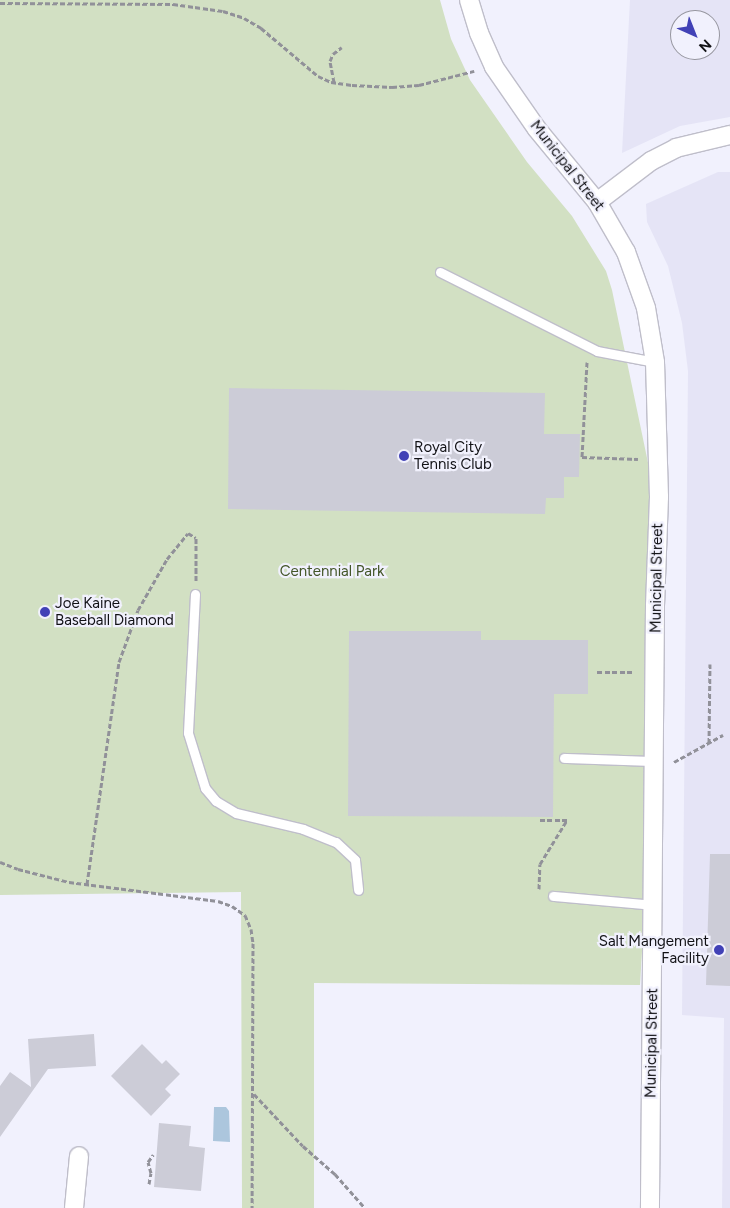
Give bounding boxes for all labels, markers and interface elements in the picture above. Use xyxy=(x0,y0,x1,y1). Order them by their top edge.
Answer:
north arrow xyxy=(670,10,720,60)
text: N xyxy=(695,36,715,55)
street label: Municipal Street xyxy=(526,117,608,215)
place label: Royal City Tennis Club xyxy=(414,438,492,473)
marker: Royal City Tennis Club xyxy=(398,450,410,462)
street label: Municipal Street xyxy=(647,523,667,633)
park label: Centennial Park xyxy=(280,563,384,581)
place label: Joe Kaine Baseball Diamond xyxy=(55,594,174,629)
marker: Joe Kaine Baseball Diamond xyxy=(39,606,51,618)
place label: Salt Mangement Facility xyxy=(599,932,709,967)
marker: Salt Mangement Facility xyxy=(713,944,725,956)
street label: Municipal Street xyxy=(642,988,662,1098)

